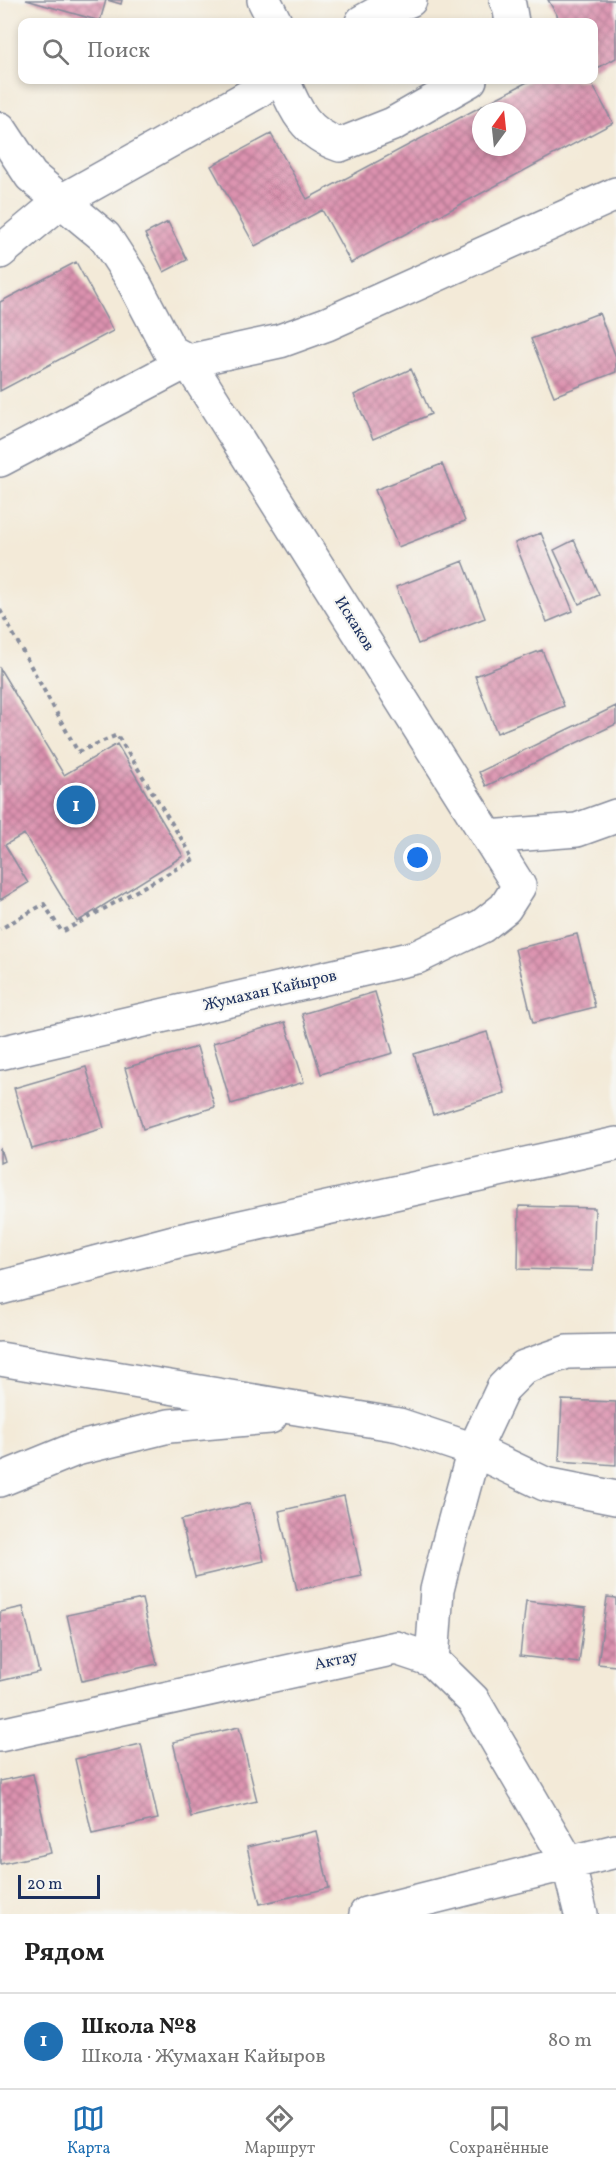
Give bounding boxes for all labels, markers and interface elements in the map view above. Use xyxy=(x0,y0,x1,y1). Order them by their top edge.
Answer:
search box xyxy=(18,18,598,84)
icon: search xyxy=(39,35,72,68)
text: Поиск xyxy=(87,36,150,67)
north arrow xyxy=(472,102,526,156)
street label: Искаков xyxy=(329,592,379,656)
pin: 1 xyxy=(56,782,96,828)
your location xyxy=(403,843,432,872)
street label: Жумахан Кайыров xyxy=(201,965,339,1017)
street label: Актау xyxy=(312,1646,360,1676)
scale bar xyxy=(18,1872,100,1900)
text: 20 m xyxy=(27,1874,62,1896)
text: Рядом xyxy=(24,1935,104,1971)
text: Школа №8 xyxy=(81,2012,197,2043)
text: 1 xyxy=(39,2027,48,2055)
text: 80 m xyxy=(548,2027,592,2055)
text: Школа · Жумахан Кайыров xyxy=(81,2043,326,2071)
tab: Карта xyxy=(67,2102,110,2160)
tab: Маршрут xyxy=(244,2102,315,2160)
tab: Сохранённые xyxy=(449,2102,549,2160)

